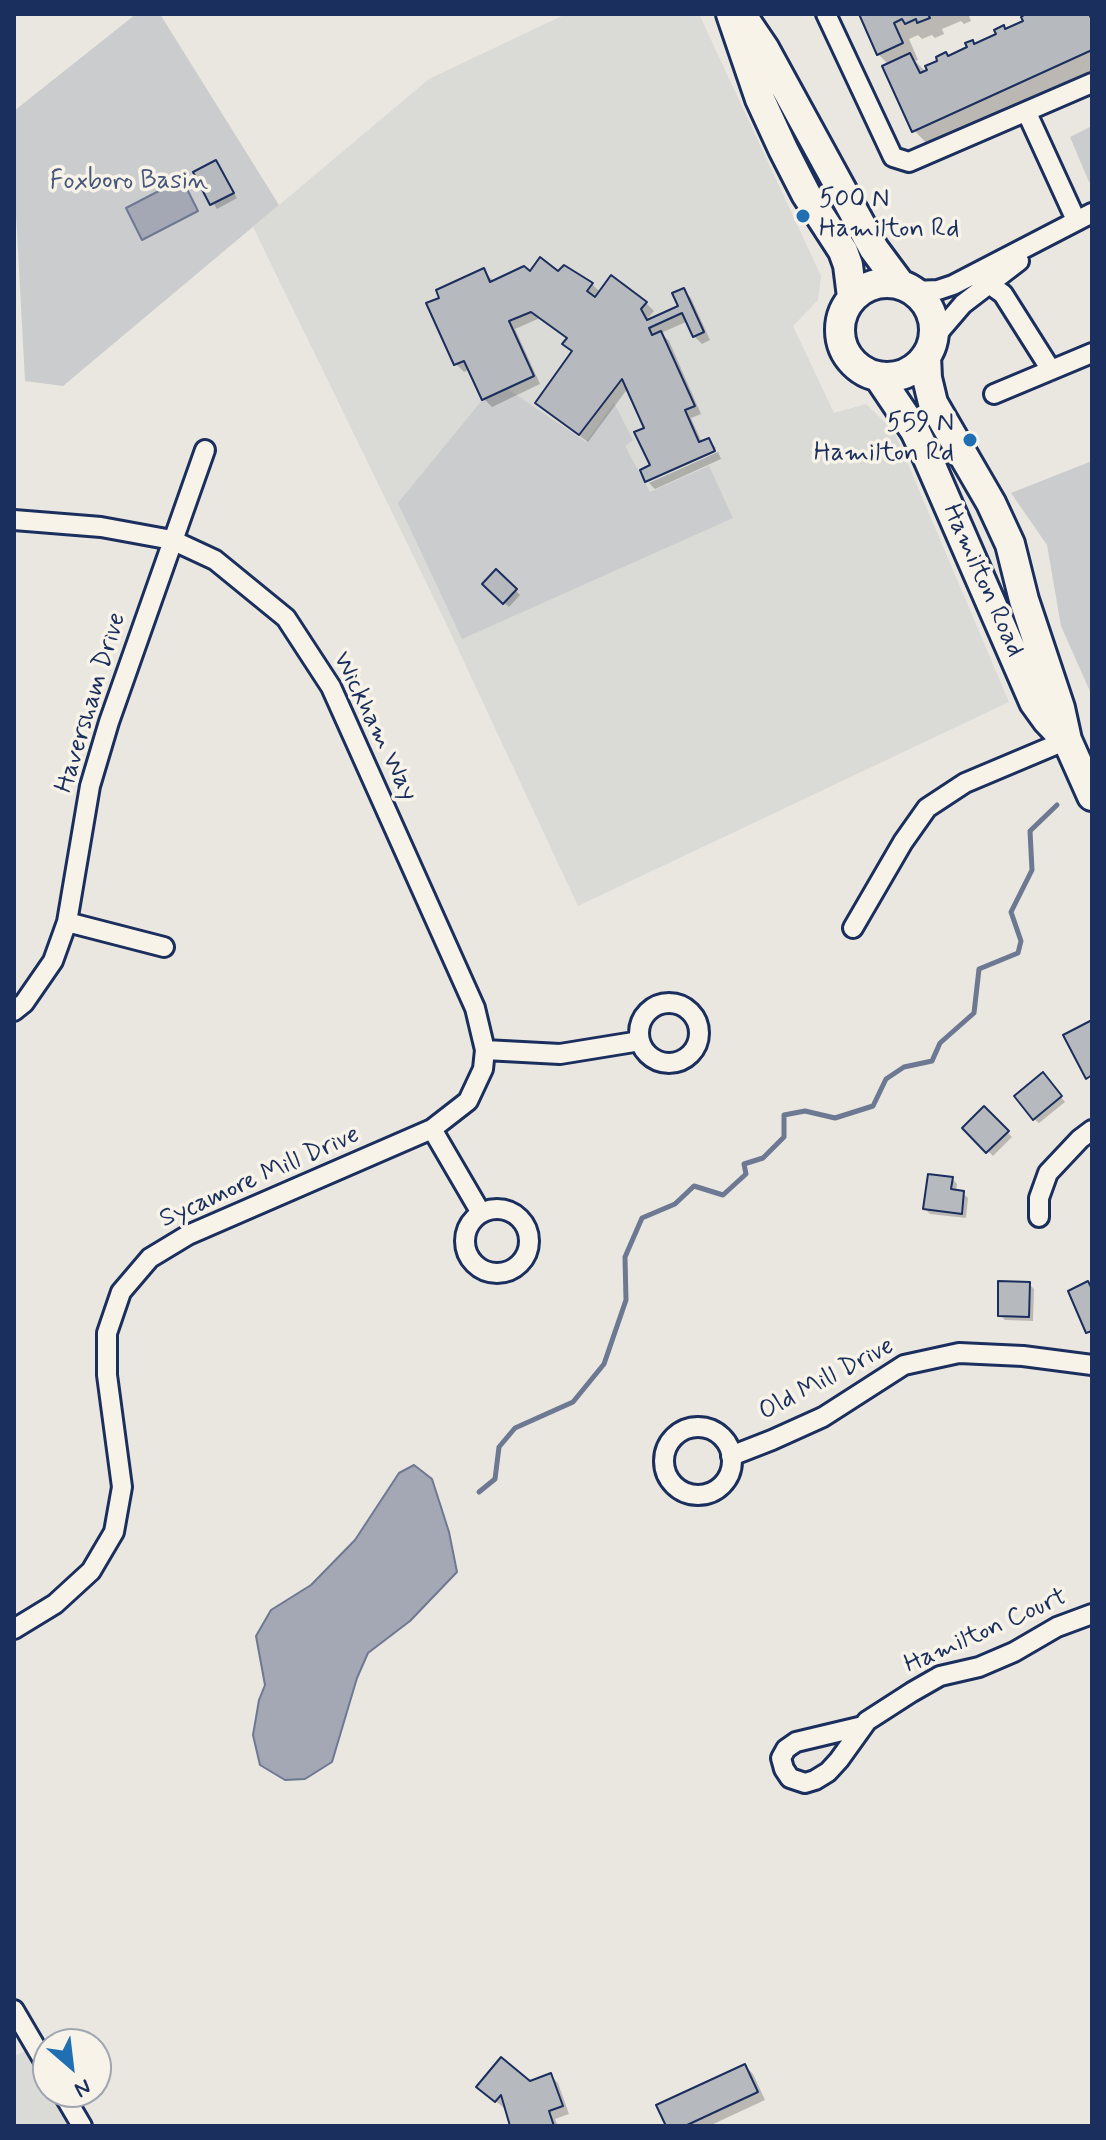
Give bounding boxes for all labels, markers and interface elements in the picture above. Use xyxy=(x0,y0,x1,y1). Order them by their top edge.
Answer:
park label: Foxboro Basin xyxy=(50,167,208,199)
place label: 500 N Hamilton Rd xyxy=(819,185,959,246)
marker: 500 N Hamilton Rd xyxy=(794,207,812,225)
place label: 559 N Hamilton Rd xyxy=(814,409,954,470)
marker: 559 N Hamilton Rd xyxy=(961,431,979,449)
street label: Hamilton Road xyxy=(934,500,1030,662)
street label: Haversham Drive xyxy=(50,609,134,797)
street label: Wickham Way xyxy=(324,647,424,807)
street label: Sycamore Mill Drive xyxy=(155,1120,365,1236)
street label: Old Mill Drive xyxy=(754,1331,900,1429)
street label: Hamilton Court xyxy=(900,1582,1072,1682)
north arrow xyxy=(32,2028,112,2108)
text: N xyxy=(69,2072,95,2103)

